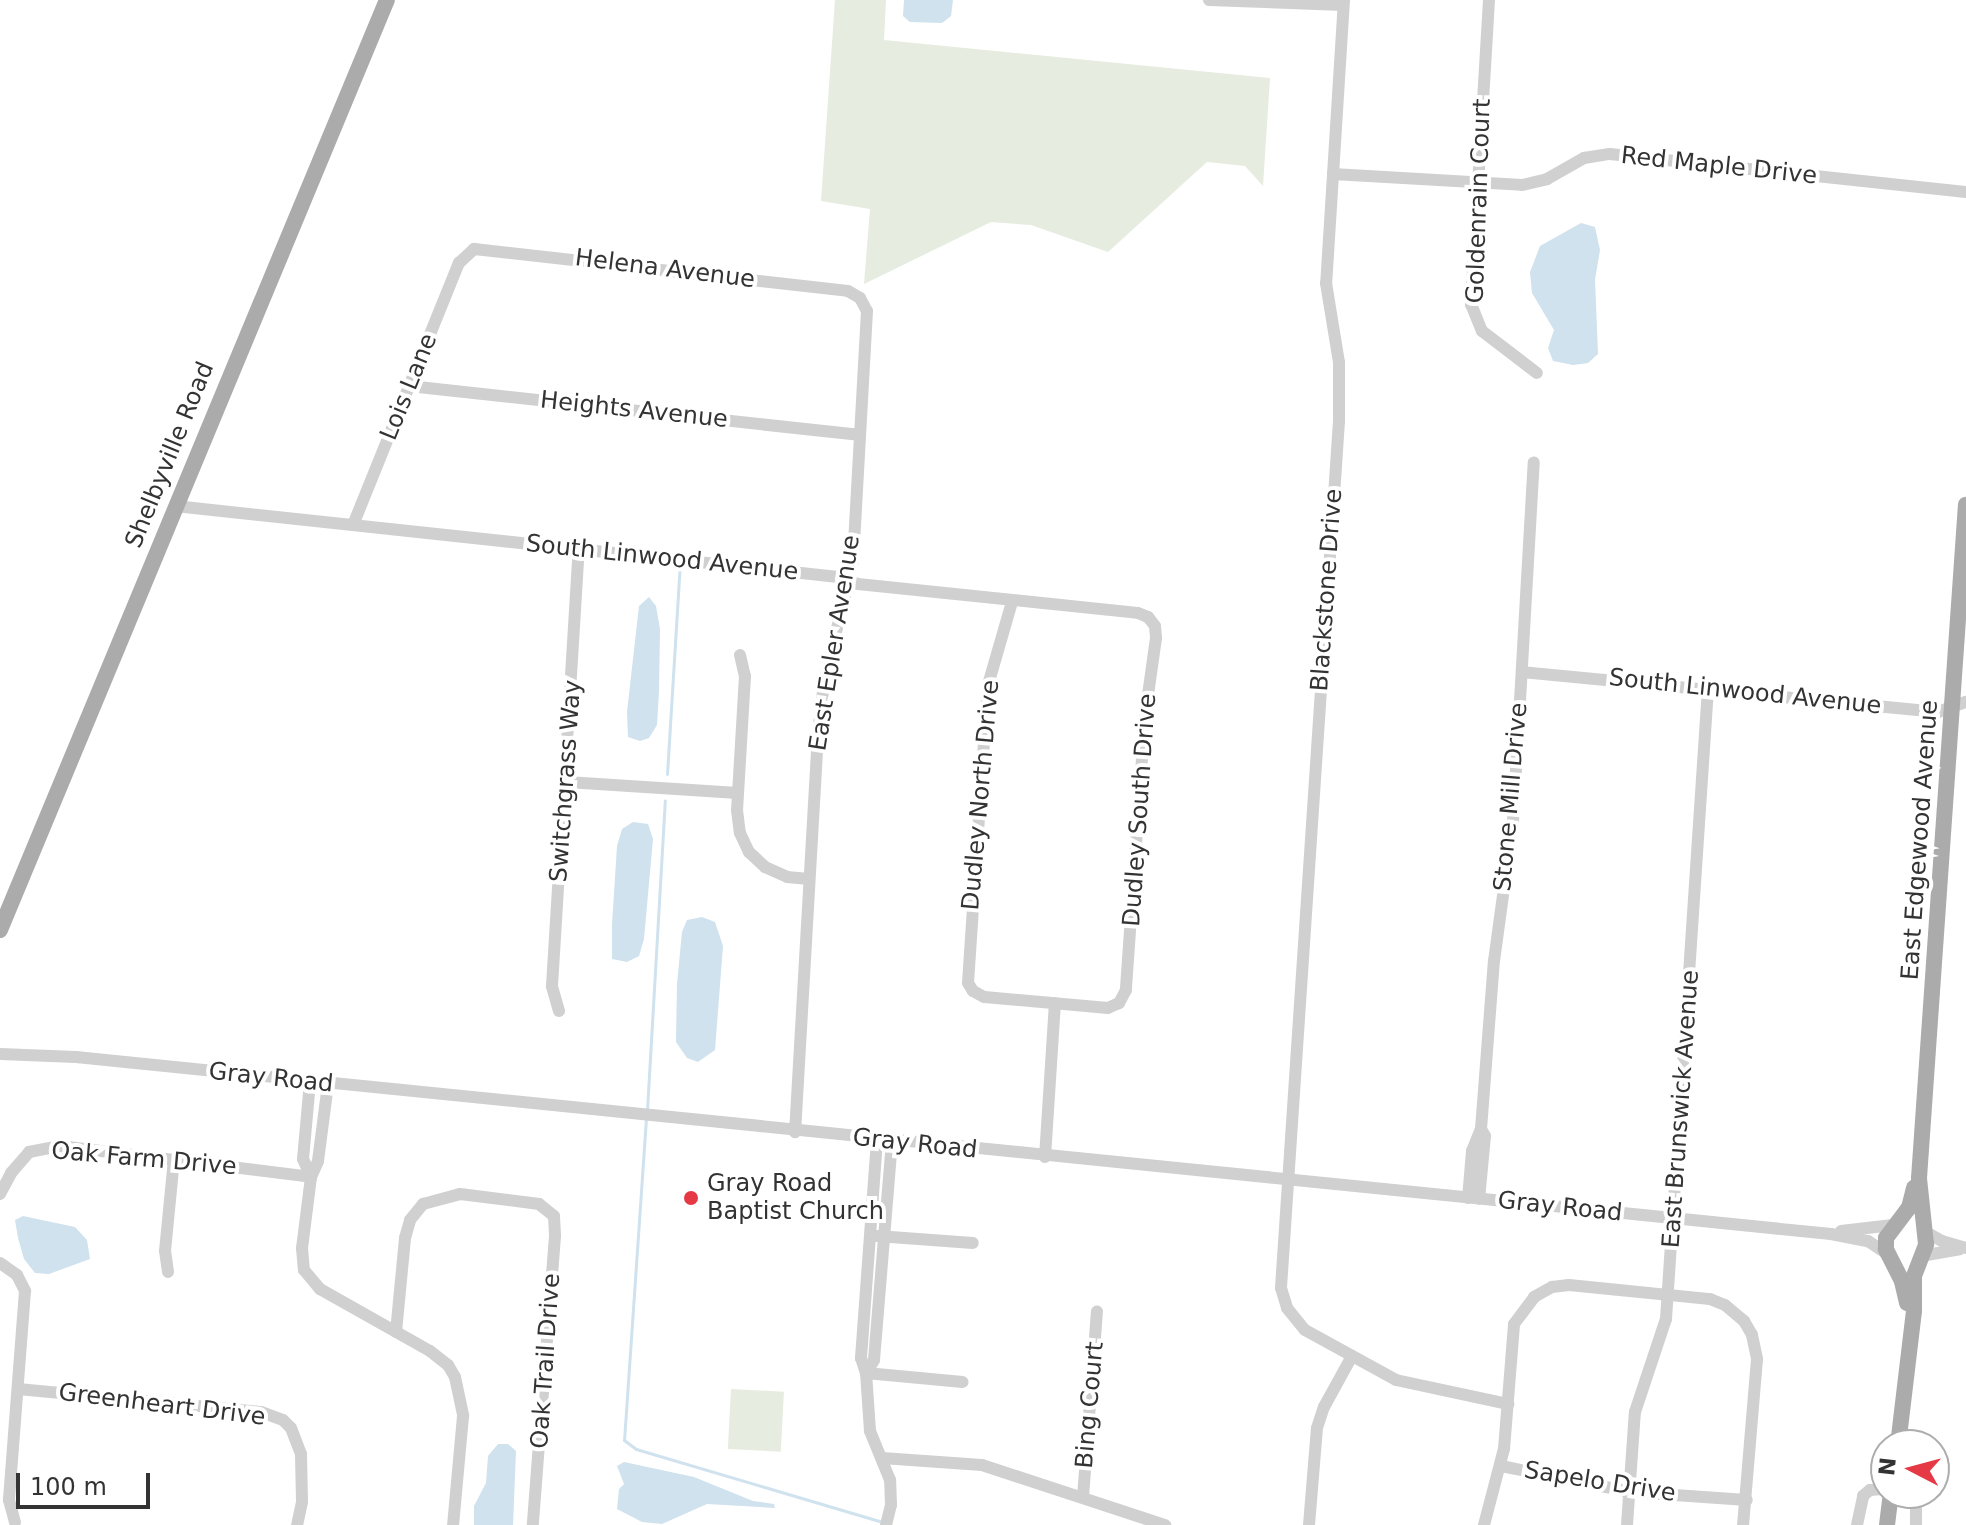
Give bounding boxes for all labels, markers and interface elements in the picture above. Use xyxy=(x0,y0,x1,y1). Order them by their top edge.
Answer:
street label: Goldenrain Court xyxy=(1461,98,1497,304)
street label: Red Maple Drive xyxy=(1620,141,1818,191)
street label: Helena Avenue xyxy=(573,244,757,294)
street label: Lois Lane xyxy=(375,329,443,445)
street label: Shelbyville Road xyxy=(120,358,220,552)
street label: Heights Avenue xyxy=(539,386,729,434)
street label: Blackstone Drive xyxy=(1306,488,1348,692)
street label: South Linwood Avenue xyxy=(524,529,800,587)
street label: East Epler Avenue xyxy=(804,533,866,753)
street label: South Linwood Avenue xyxy=(1607,663,1883,721)
street label: Switchgrass Way xyxy=(545,679,587,883)
street label: Dudley North Drive xyxy=(957,679,1005,911)
street label: Dudley South Drive xyxy=(1117,693,1163,927)
street label: East Edgewood Avenue xyxy=(1896,699,1944,981)
street label: Stone Mill Drive xyxy=(1488,701,1534,893)
street label: East Brunswick Avenue xyxy=(1657,969,1705,1249)
street label: Gray Road xyxy=(207,1057,335,1099)
street label: Gray Road xyxy=(851,1123,979,1165)
street label: Oak Farm Drive xyxy=(50,1137,238,1181)
place label: Gray Road Baptist Church xyxy=(707,1170,884,1226)
street label: Gray Road xyxy=(1496,1186,1624,1228)
marker: Gray Road Baptist Church xyxy=(682,1189,700,1207)
street label: Oak Trail Drive xyxy=(526,1272,566,1450)
street label: Bing Court xyxy=(1070,1340,1110,1470)
street label: Greenheart Drive xyxy=(57,1378,267,1432)
north arrow xyxy=(1870,1429,1950,1509)
street label: Sapelo Drive xyxy=(1522,1456,1678,1508)
text: N xyxy=(1874,1456,1901,1477)
scale bar xyxy=(20,1457,154,1507)
text: 100 m xyxy=(30,1473,107,1501)

